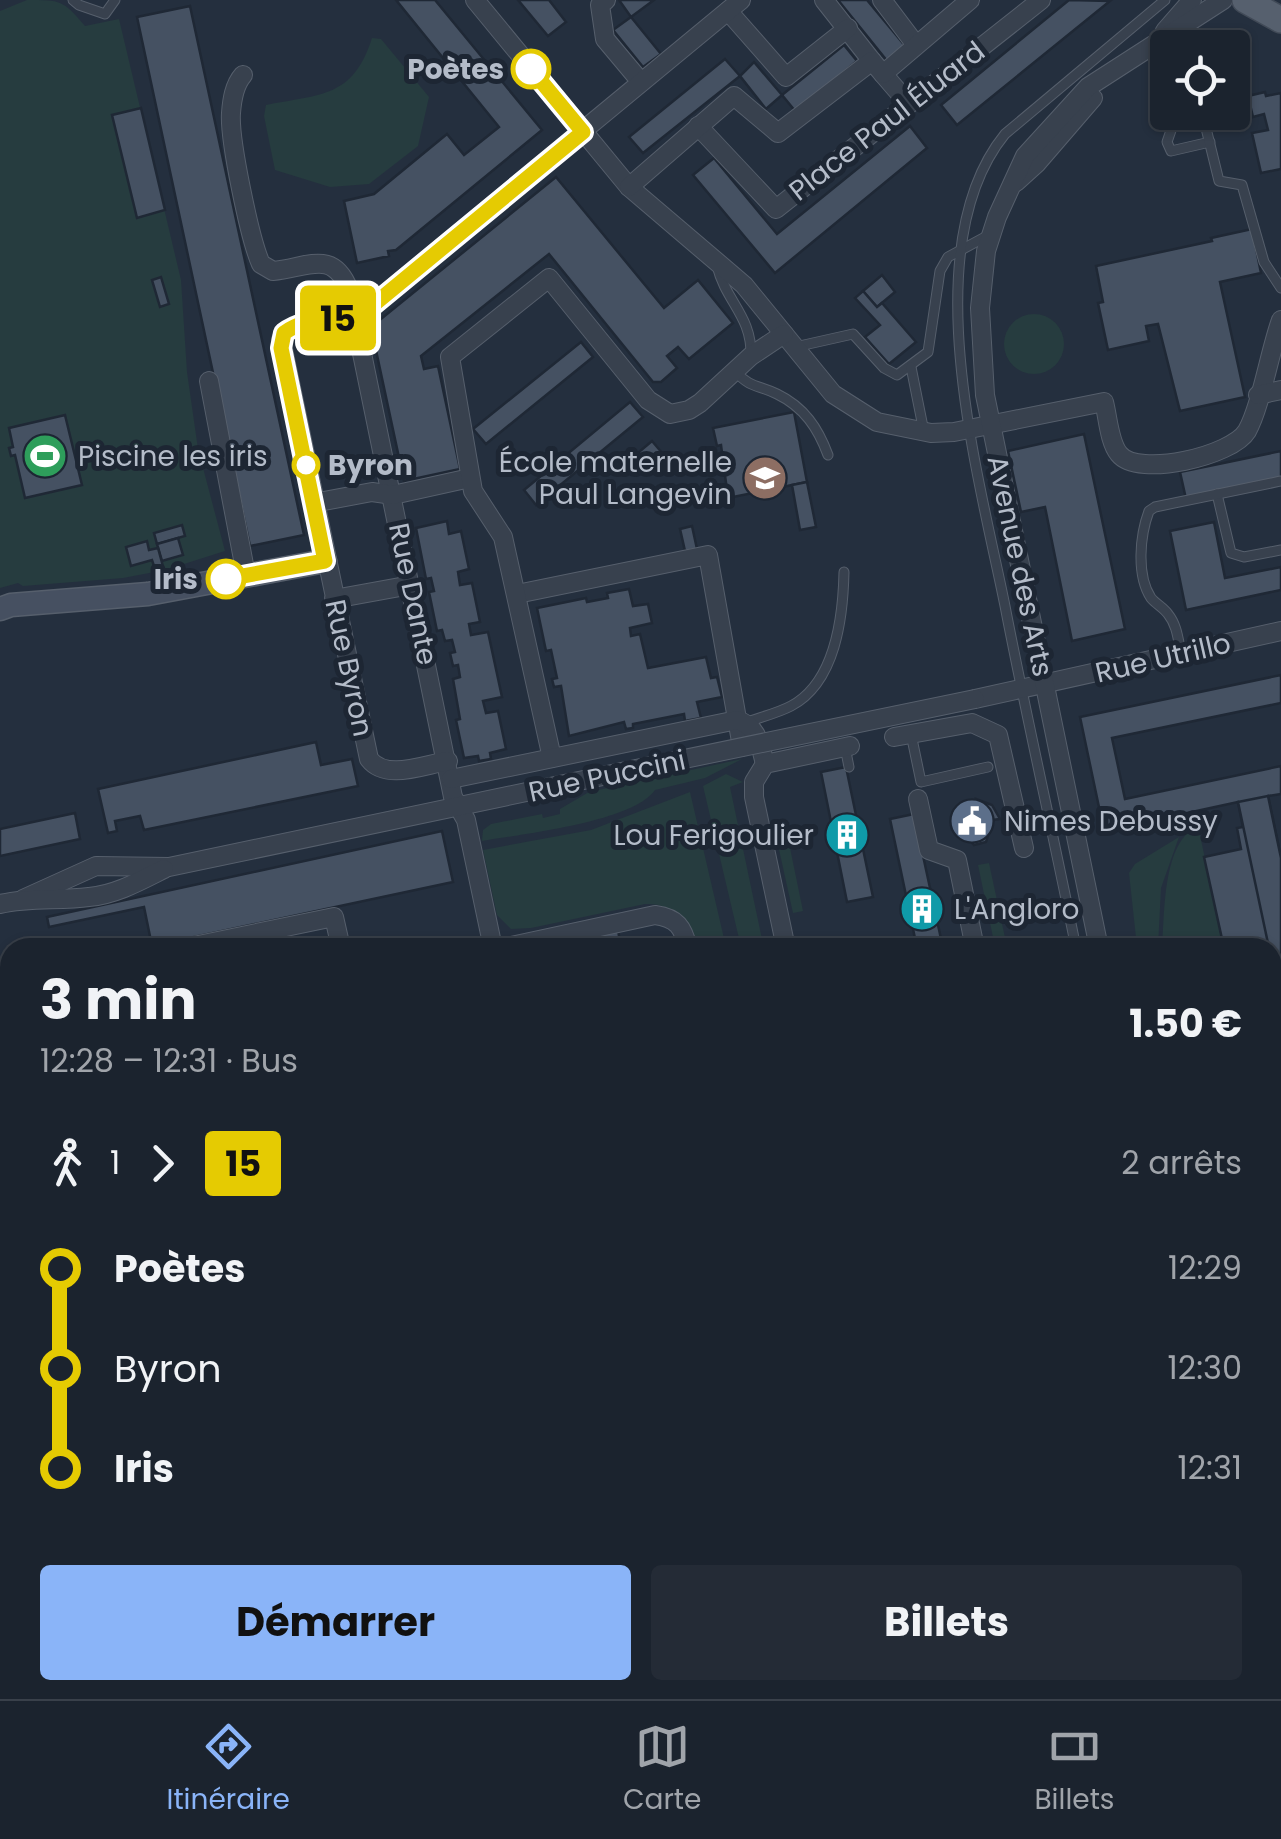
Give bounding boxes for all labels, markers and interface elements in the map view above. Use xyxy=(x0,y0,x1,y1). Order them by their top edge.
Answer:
map controls xyxy=(1150,30,1250,130)
button: locate xyxy=(1150,30,1250,130)
street label: Place Paul Éluard xyxy=(781,32,993,210)
place label: Poètes xyxy=(407,50,504,89)
marker: Poètes xyxy=(512,50,550,88)
line badge: 15 xyxy=(293,286,383,350)
text: 15 xyxy=(320,294,356,343)
sports icon: Piscine les iris xyxy=(22,433,68,479)
place label: Piscine les iris xyxy=(78,437,268,476)
place label: École maternelle Paul Langevin xyxy=(499,443,732,514)
place label: Byron xyxy=(328,446,413,485)
marker: Byron xyxy=(293,452,319,478)
street label: Avenue des Arts xyxy=(978,452,1062,680)
school or university icon: École maternelle Paul Langevin xyxy=(742,455,788,501)
street label: Rue Dante xyxy=(379,520,447,668)
place label: Iris xyxy=(154,560,198,599)
marker: Iris xyxy=(207,560,245,598)
street label: Rue Byron xyxy=(315,596,383,740)
street label: Rue Utrillo xyxy=(1091,623,1235,693)
street label: Rue Puccini xyxy=(525,740,689,812)
public building icon: Nimes Debussy xyxy=(949,798,995,844)
place label: Nimes Debussy xyxy=(1004,802,1218,841)
building icon: Lou Ferigoulier xyxy=(824,812,870,858)
place label: Lou Ferigoulier xyxy=(613,816,814,855)
building icon: L'Angloro xyxy=(899,886,945,932)
place label: L'Angloro xyxy=(954,890,1079,929)
text: 3 min xyxy=(40,961,196,1038)
text: 1.50 € xyxy=(1129,997,1242,1050)
text: 12:28 – 12:31 · Bus xyxy=(40,1038,298,1083)
icon: walk xyxy=(40,1136,95,1191)
icon: forward xyxy=(135,1136,190,1191)
text: 15 xyxy=(225,1139,261,1188)
text: 1 xyxy=(110,1140,120,1185)
text: 2 arrêts xyxy=(1121,1140,1242,1185)
text: Poètes xyxy=(114,1242,245,1295)
text: 12:29 xyxy=(1168,1245,1242,1290)
text: Byron xyxy=(114,1342,222,1395)
text: 12:30 xyxy=(1168,1345,1242,1390)
text: Iris xyxy=(114,1442,174,1495)
text: 12:31 xyxy=(1177,1445,1242,1490)
button: Démarrer xyxy=(40,1565,631,1680)
button: Billets xyxy=(651,1565,1242,1680)
tab: Itinéraire xyxy=(167,1719,290,1821)
tab: Carte xyxy=(623,1719,701,1821)
tab: Billets xyxy=(1034,1719,1114,1821)

